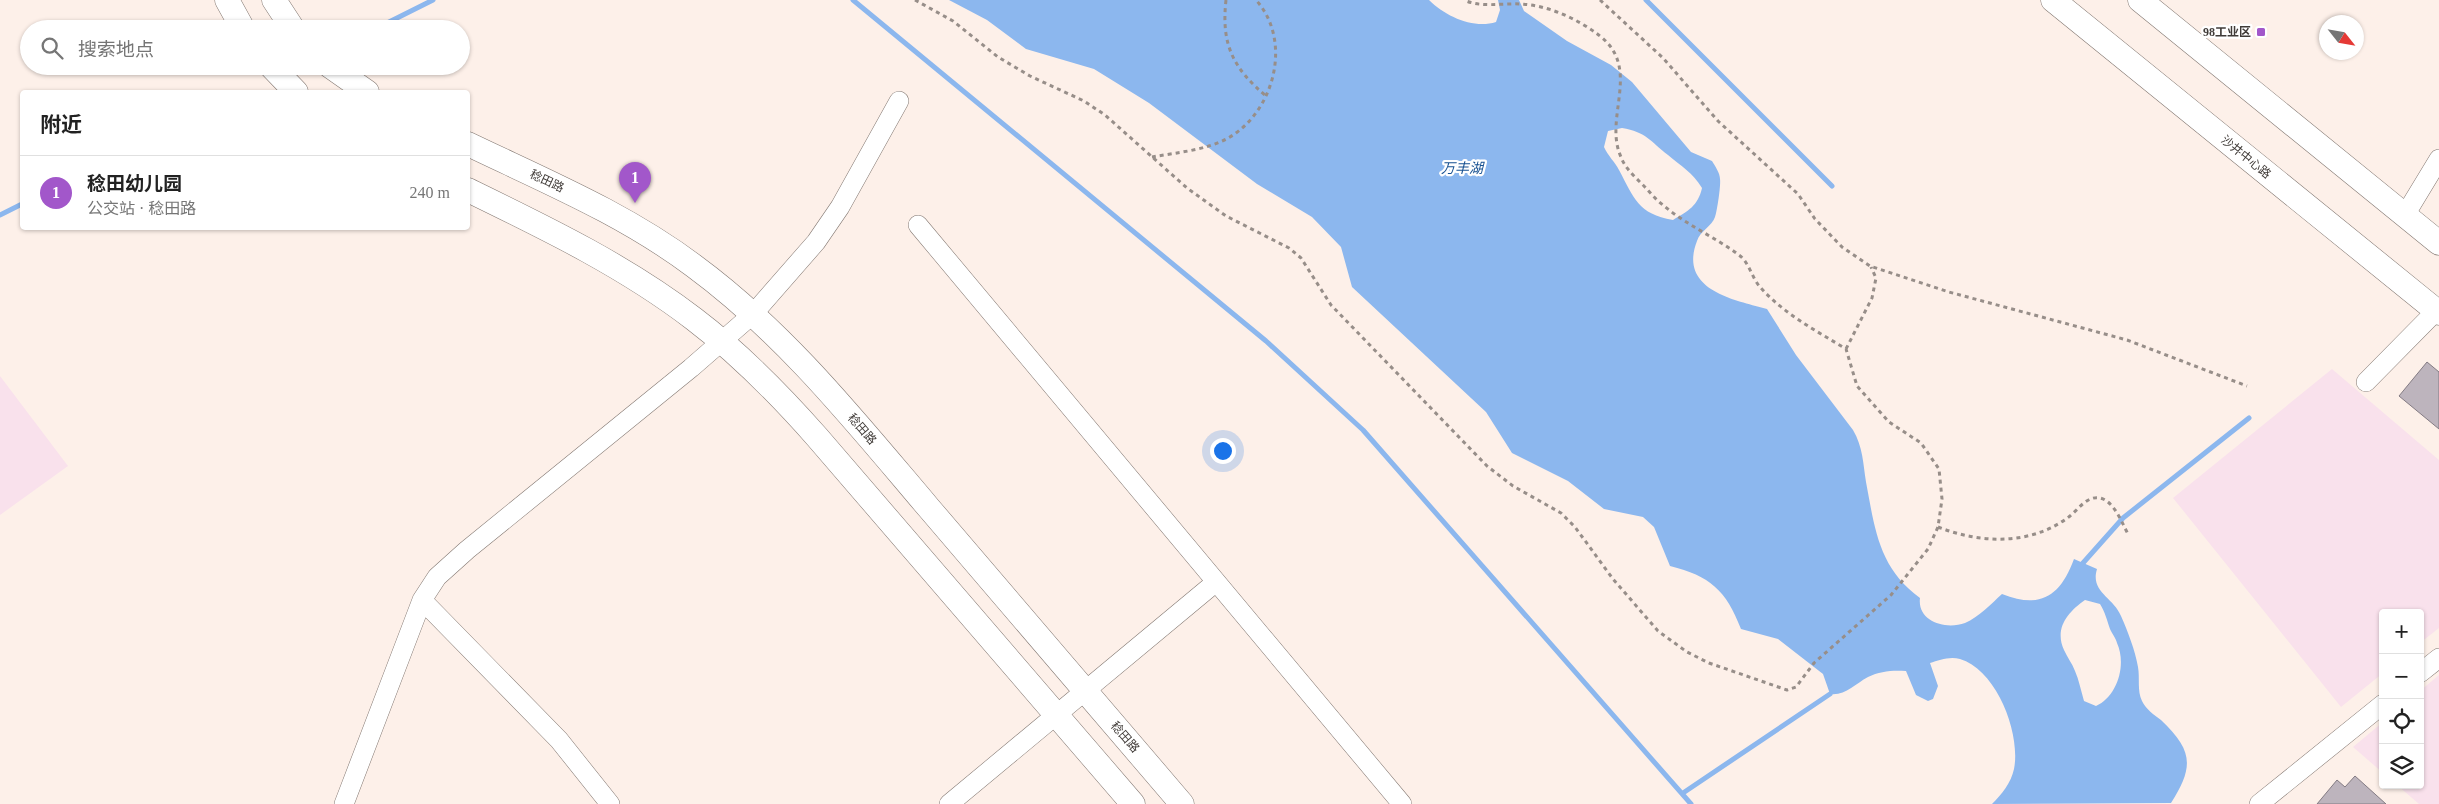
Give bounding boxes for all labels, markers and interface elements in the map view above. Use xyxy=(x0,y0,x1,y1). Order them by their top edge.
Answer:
north arrow xyxy=(2319,15,2364,60)
search box xyxy=(20,20,470,75)
place label: 98工业区 xyxy=(2203,25,2251,39)
marker: 98工业区 xyxy=(2255,26,2267,38)
icon: search xyxy=(38,34,66,62)
text: 搜索地点 xyxy=(78,39,154,60)
text: 附近 xyxy=(40,113,82,137)
street label: 沙井中心路 xyxy=(2218,133,2274,181)
water label: 万丰湖 xyxy=(1441,161,1485,176)
pin: 1 xyxy=(619,162,651,203)
street label: 稔田路 xyxy=(528,167,566,195)
text: 稔田幼儿园 xyxy=(87,173,182,194)
text: 1 xyxy=(52,184,60,201)
text: 240 m xyxy=(410,184,450,201)
text: 公交站 · 稔田路 xyxy=(87,200,196,217)
street label: 稔田路 xyxy=(845,411,879,447)
your location xyxy=(1210,438,1236,464)
map controls xyxy=(2379,609,2424,789)
button: + xyxy=(2379,609,2424,654)
button: − xyxy=(2379,654,2424,699)
button: locate xyxy=(2379,699,2424,744)
street label: 稔田路 xyxy=(1108,719,1142,755)
button: layers xyxy=(2379,744,2424,789)

